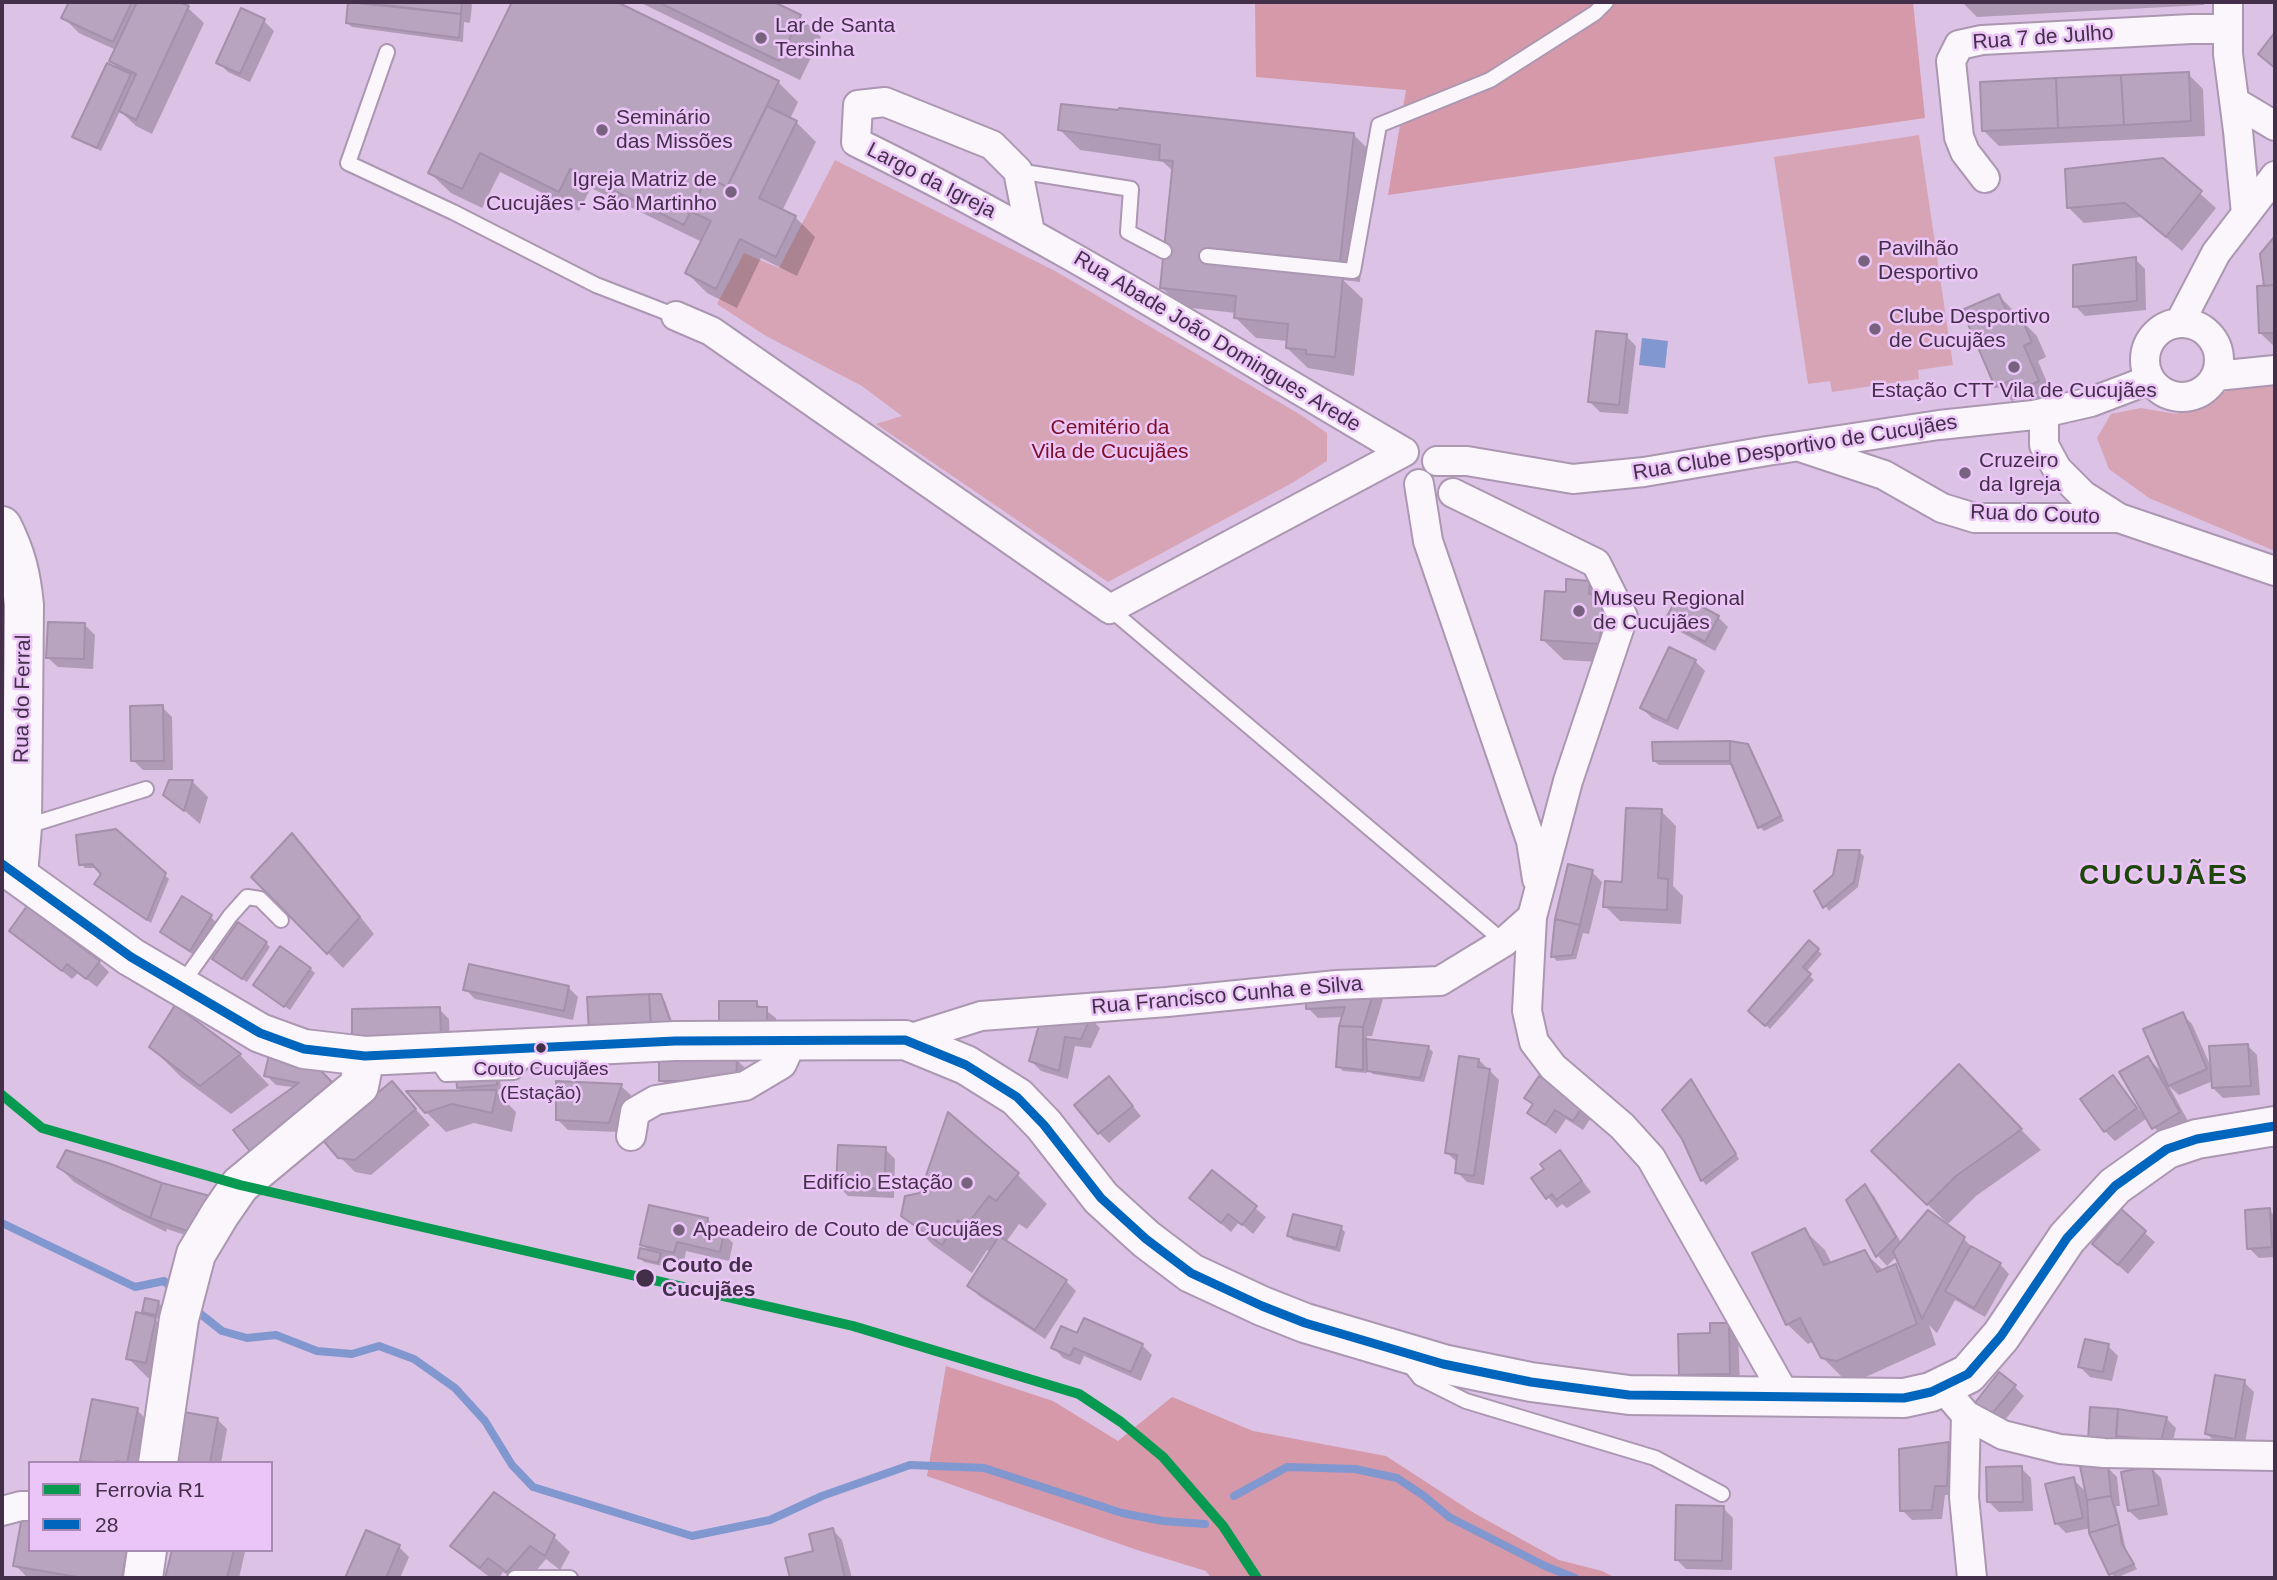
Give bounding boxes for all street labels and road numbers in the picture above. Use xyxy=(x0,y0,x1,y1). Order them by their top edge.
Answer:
street label: Rua 7 de Julho xyxy=(1972,21,2114,55)
street label: Largo da Igreja xyxy=(862,138,1000,224)
street label: Rua Abade João Domingues Arede xyxy=(1069,246,1365,438)
street label: Rua Clube Desportivo de Cucujães xyxy=(1631,410,1959,486)
street label: Rua do Couto xyxy=(1970,500,2100,530)
street label: Rua do Ferral xyxy=(9,635,37,763)
street label: Rua Francisco Cunha e Silva xyxy=(1090,972,1364,1020)

